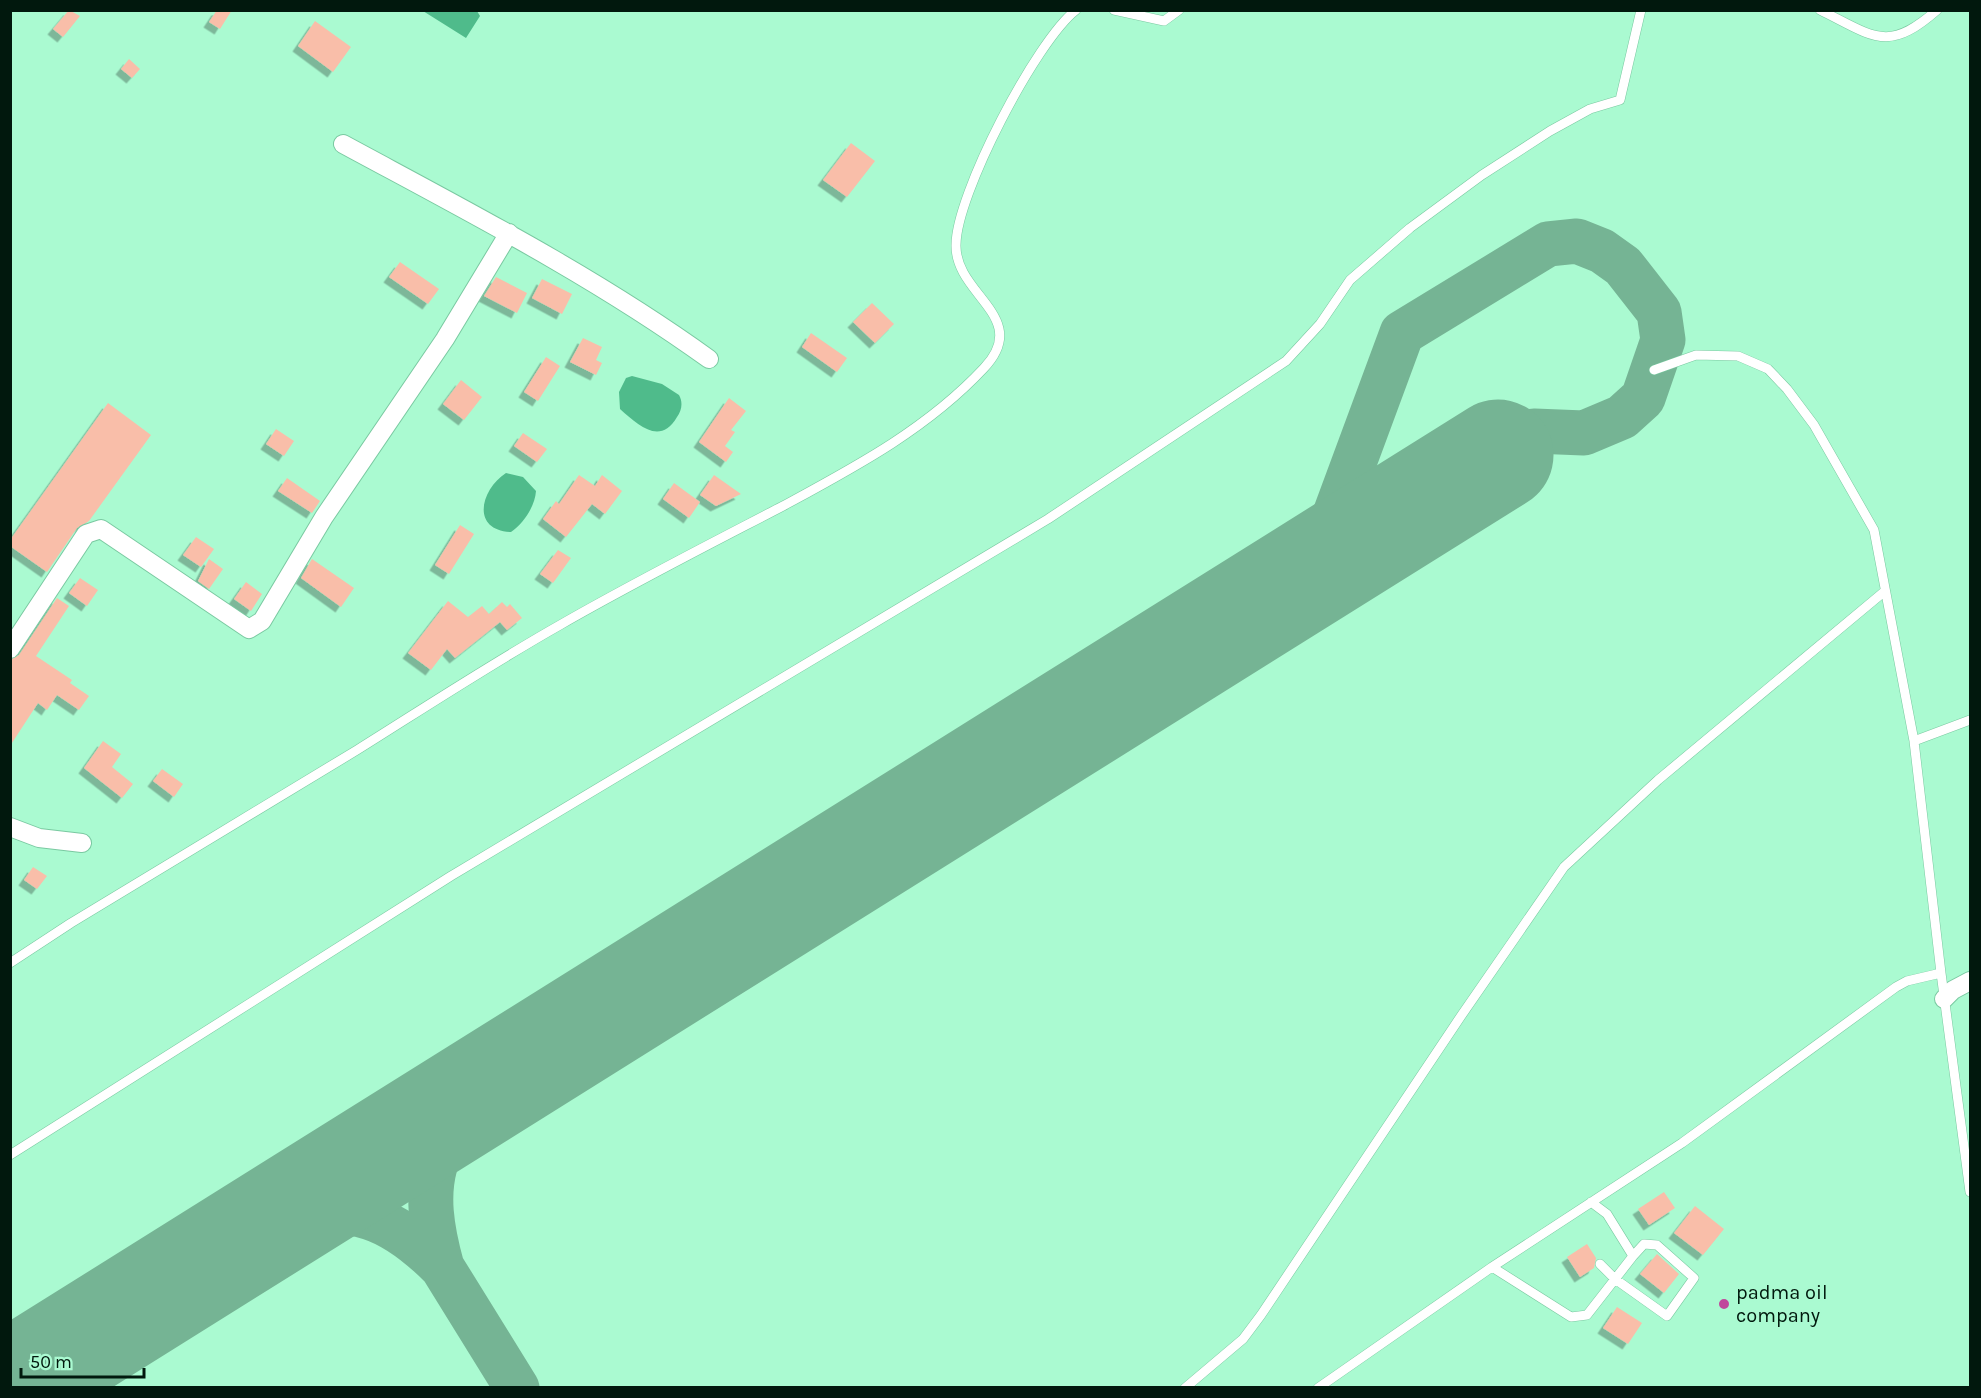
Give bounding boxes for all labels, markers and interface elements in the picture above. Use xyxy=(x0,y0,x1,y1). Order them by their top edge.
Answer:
place label: padma oil company xyxy=(1736,1281,1828,1327)
marker: padma oil company xyxy=(1717,1297,1731,1311)
scale bar xyxy=(21,1341,144,1379)
text: 50 m xyxy=(30,1351,72,1373)

